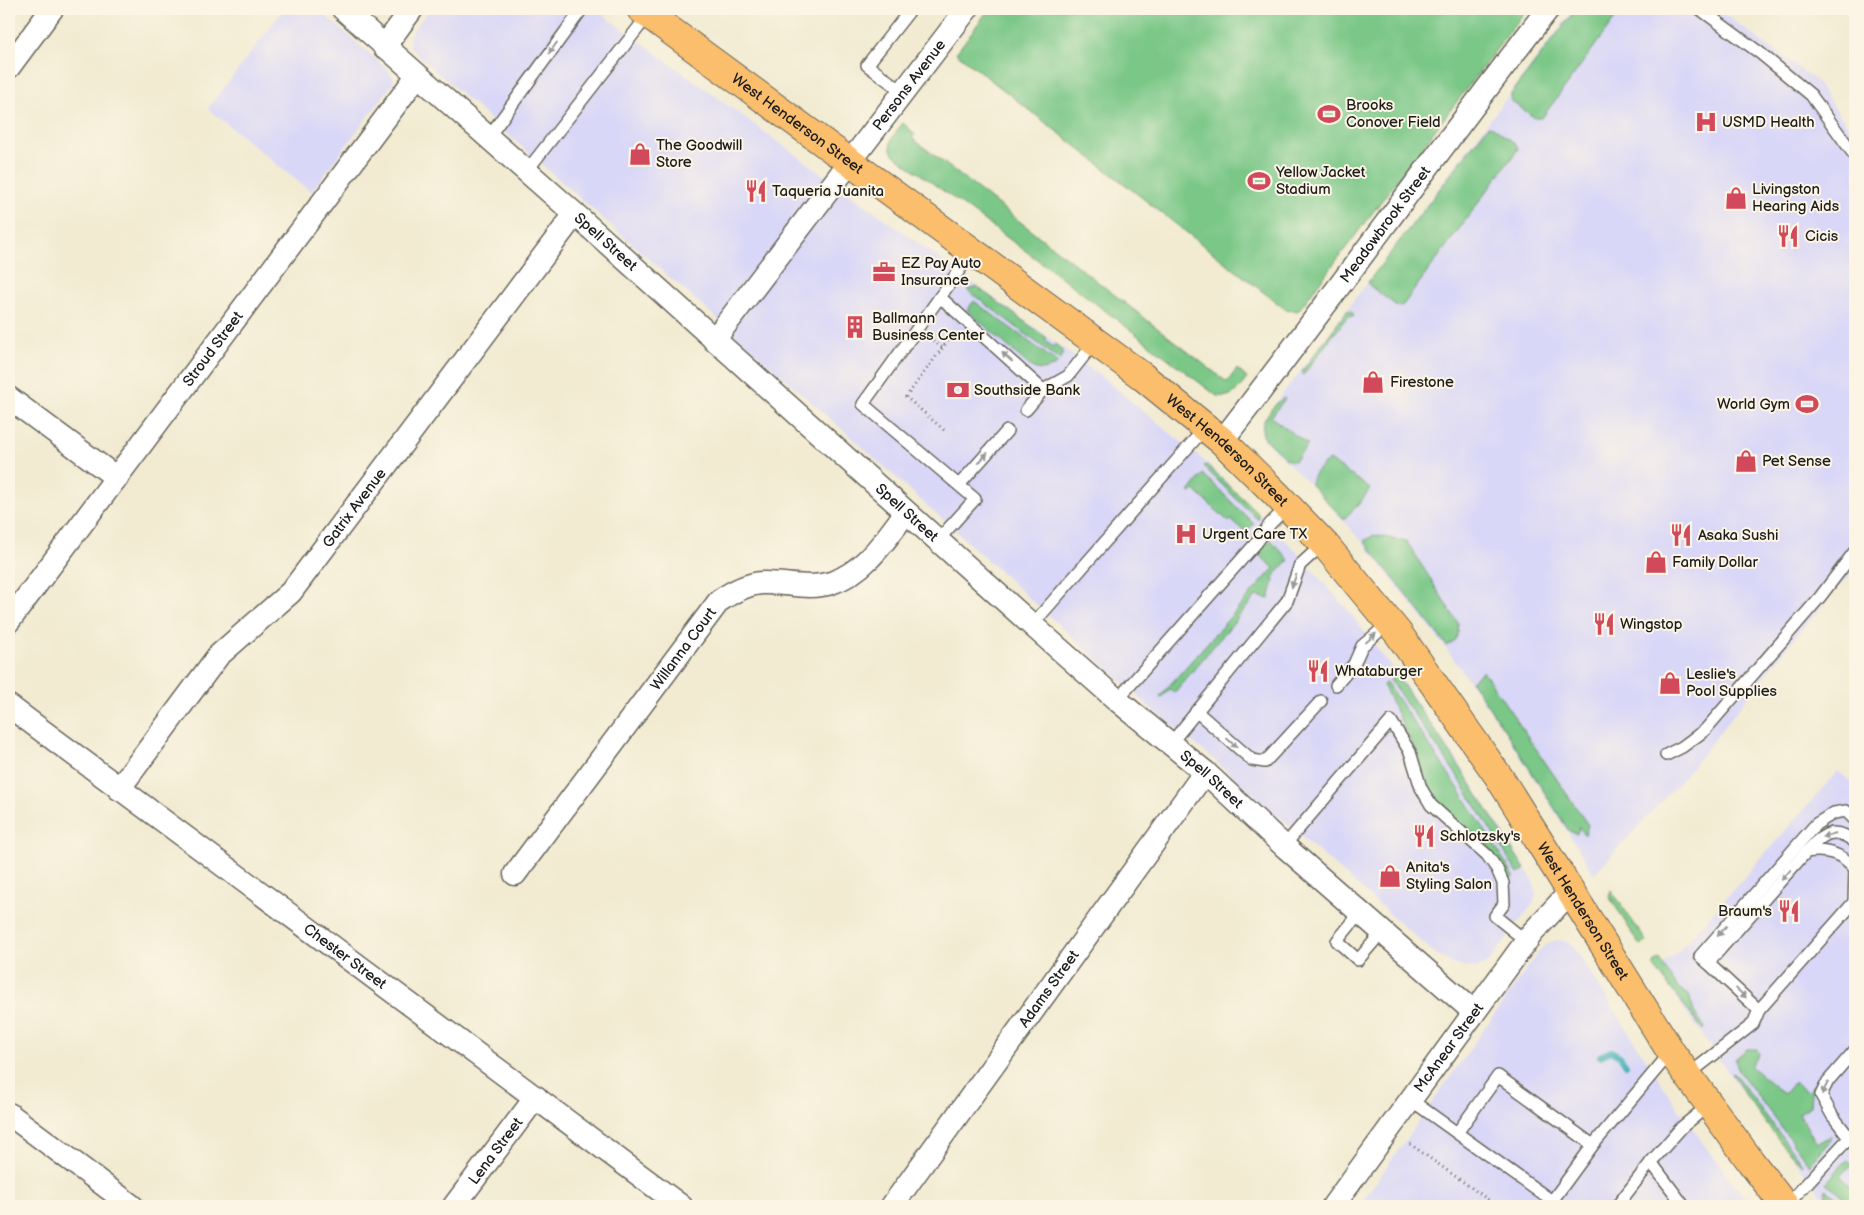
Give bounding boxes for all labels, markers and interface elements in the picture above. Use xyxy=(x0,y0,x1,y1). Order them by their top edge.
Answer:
street label: Persons Avenue xyxy=(869,36,950,135)
one-way arrow xyxy=(548,41,558,55)
street label: West Henderson Street xyxy=(728,70,867,179)
place label: Brooks Conover Field xyxy=(1346,96,1441,132)
sports icon: Brooks Conover Field xyxy=(1316,101,1342,127)
hospital icon: USMD Health xyxy=(1693,109,1719,135)
place label: USMD Health xyxy=(1722,113,1815,132)
place label: The Goodwill Store xyxy=(656,136,742,172)
shop icon: The Goodwill Store xyxy=(627,141,653,167)
street label: Meadowbrook Street xyxy=(1336,162,1435,287)
place label: Yellow Jacket Stadium xyxy=(1275,163,1366,199)
sports icon: Yellow Jacket Stadium xyxy=(1246,168,1272,194)
restaurant icon: Taqueria Juanita xyxy=(743,178,769,204)
place label: Livingston Hearing Aids xyxy=(1752,180,1840,216)
place label: Taqueria Juanita xyxy=(772,182,884,201)
shop icon: Livingston Hearing Aids xyxy=(1723,185,1749,211)
street label: Spell Street xyxy=(570,209,641,276)
restaurant icon: Cicis xyxy=(1775,223,1801,249)
place label: Cicis xyxy=(1805,227,1839,246)
place label: EZ Pay Auto Insurance xyxy=(901,254,981,290)
office icon: EZ Pay Auto Insurance xyxy=(871,259,897,285)
street label: Stroud Street xyxy=(179,307,248,390)
place label: Ballmann Business Center xyxy=(872,309,985,345)
building icon: Ballmann Business Center xyxy=(842,314,868,340)
one-way arrow xyxy=(1001,352,1014,363)
shop icon: Firestone xyxy=(1360,369,1386,395)
place label: Firestone xyxy=(1390,373,1454,392)
bank icon: Southside Bank xyxy=(945,377,971,403)
place label: Southside Bank xyxy=(974,381,1080,400)
street label: West Henderson Street xyxy=(1162,390,1292,511)
sports icon: World Gym xyxy=(1794,391,1820,417)
place label: World Gym xyxy=(1717,395,1790,414)
shop icon: Pet Sense xyxy=(1733,448,1759,474)
one-way arrow xyxy=(978,451,989,464)
place label: Pet Sense xyxy=(1762,452,1831,471)
street label: Gatrix Avenue xyxy=(318,465,391,552)
street label: Spell Street xyxy=(871,480,942,546)
hospital icon: Urgent Care TX xyxy=(1173,521,1199,547)
restaurant icon: Asaka Sushi xyxy=(1668,522,1694,548)
place label: Urgent Care TX xyxy=(1202,525,1308,544)
place label: Asaka Sushi xyxy=(1698,526,1779,545)
shop icon: Family Dollar xyxy=(1643,549,1669,575)
place label: Family Dollar xyxy=(1672,553,1758,572)
one-way arrow xyxy=(1290,573,1297,588)
street label: Willanna Court xyxy=(646,604,721,694)
restaurant icon: Wingstop xyxy=(1591,611,1617,637)
place label: Wingstop xyxy=(1620,615,1683,634)
one-way arrow xyxy=(1365,633,1378,644)
restaurant icon: Whataburger xyxy=(1305,658,1331,684)
place label: Whataburger xyxy=(1335,662,1423,681)
place label: Leslie's Pool Supplies xyxy=(1686,665,1778,701)
shop icon: Leslie's Pool Supplies xyxy=(1657,670,1683,696)
one-way arrow xyxy=(1226,738,1239,749)
street label: Spell Street xyxy=(1176,746,1247,813)
restaurant icon: Schlotzsky's xyxy=(1411,823,1437,849)
place label: Schlotzsky's xyxy=(1440,827,1521,846)
one-way arrow xyxy=(1821,831,1837,839)
street label: West Henderson Street xyxy=(1532,839,1633,984)
place label: Anita's Styling Salon xyxy=(1406,858,1492,894)
shop icon: Anita's Styling Salon xyxy=(1377,863,1403,889)
one-way arrow xyxy=(1780,868,1791,881)
restaurant icon: Braum's xyxy=(1776,898,1802,924)
place label: Braum's xyxy=(1718,902,1773,921)
street label: Chester Street xyxy=(300,919,390,994)
one-way arrow xyxy=(1716,925,1727,938)
street label: Adams Street xyxy=(1015,946,1084,1031)
one-way arrow xyxy=(1735,987,1747,999)
street label: McAnear Street xyxy=(1410,999,1488,1097)
one-way arrow xyxy=(1821,1081,1829,1095)
street label: Lena Street xyxy=(465,1114,527,1188)

